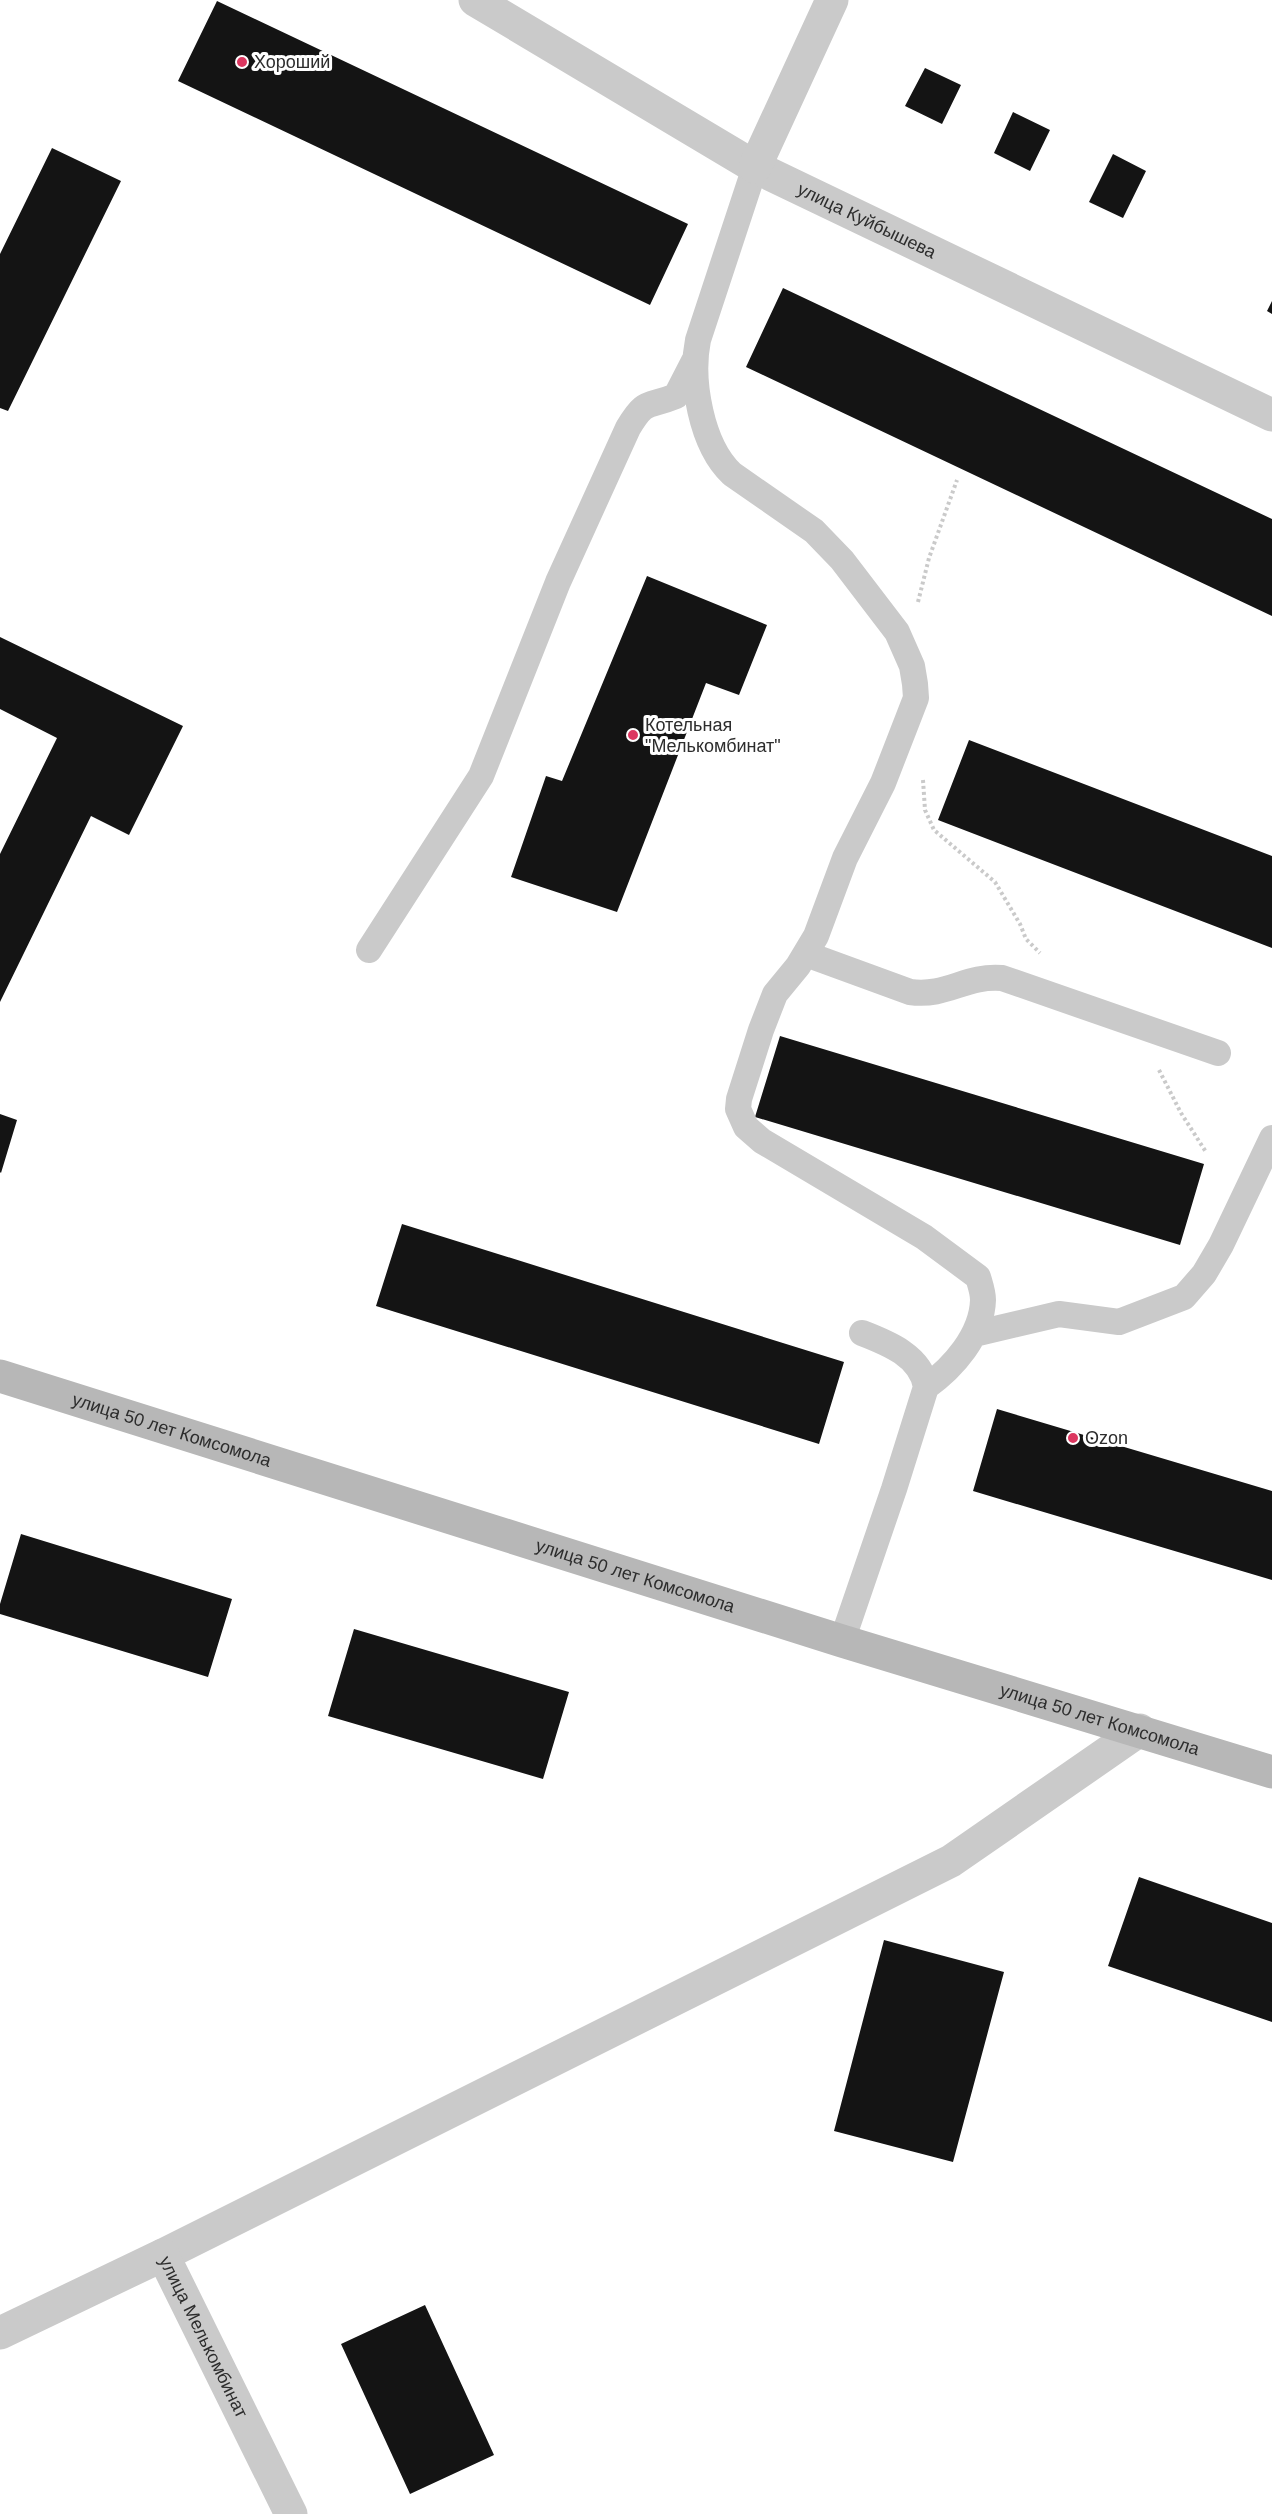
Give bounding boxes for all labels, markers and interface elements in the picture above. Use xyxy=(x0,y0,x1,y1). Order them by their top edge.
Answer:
place label: Хороший xyxy=(254,52,330,72)
marker: Хороший xyxy=(235,55,249,69)
street label: улица Куйбышева xyxy=(794,179,940,263)
place label: Котельная "Мелькомбинат" xyxy=(645,715,781,756)
marker: Котельная "Мелькомбинат" xyxy=(626,728,640,742)
street label: улица 50 лет Комсомола xyxy=(70,1389,275,1471)
place label: Ozon xyxy=(1085,1428,1128,1448)
marker: Ozon xyxy=(1066,1431,1080,1445)
street label: улица 50 лет Комсомола xyxy=(533,1535,738,1617)
street label: улица 50 лет Комсомола xyxy=(997,1680,1203,1760)
street label: улица Мелькомбинат xyxy=(155,2253,252,2421)

